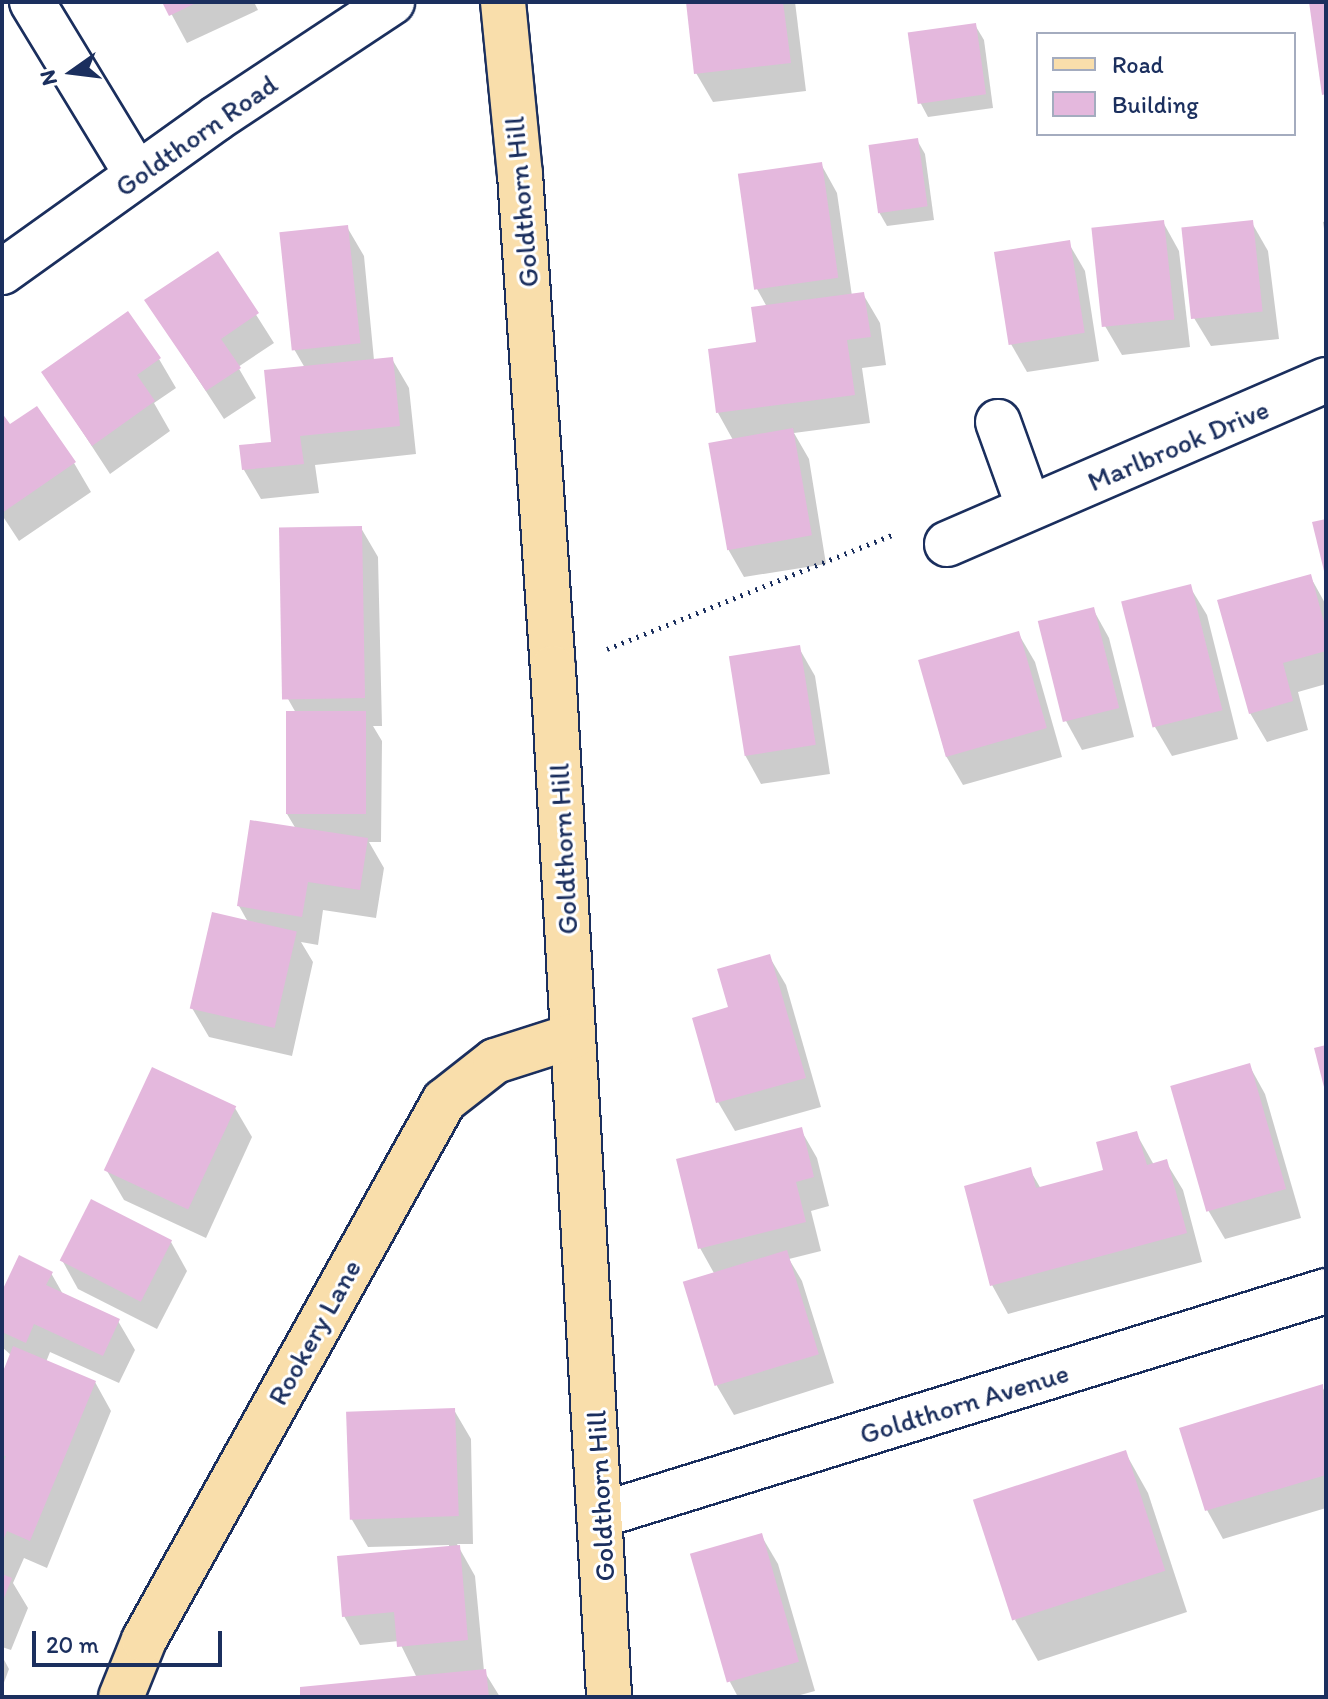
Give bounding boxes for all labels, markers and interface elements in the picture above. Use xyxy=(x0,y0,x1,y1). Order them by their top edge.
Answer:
north arrow xyxy=(32,32,112,112)
legend xyxy=(1036,32,1296,136)
text: Road xyxy=(1112,50,1164,79)
text: N xyxy=(33,67,63,88)
street label: Goldthorn Road xyxy=(109,67,283,203)
text: Building xyxy=(1112,90,1199,119)
street label: Goldthorn Hill xyxy=(497,115,545,289)
street label: Marlbrook Drive xyxy=(1082,392,1274,498)
street label: Goldthorn Hill xyxy=(542,762,584,936)
street label: Rookery Lane xyxy=(260,1253,368,1411)
street label: Goldthorn Avenue xyxy=(855,1355,1073,1451)
street label: Goldthorn Hill xyxy=(579,1409,621,1583)
scale bar xyxy=(36,1615,226,1665)
text: 20 m xyxy=(46,1630,99,1659)

